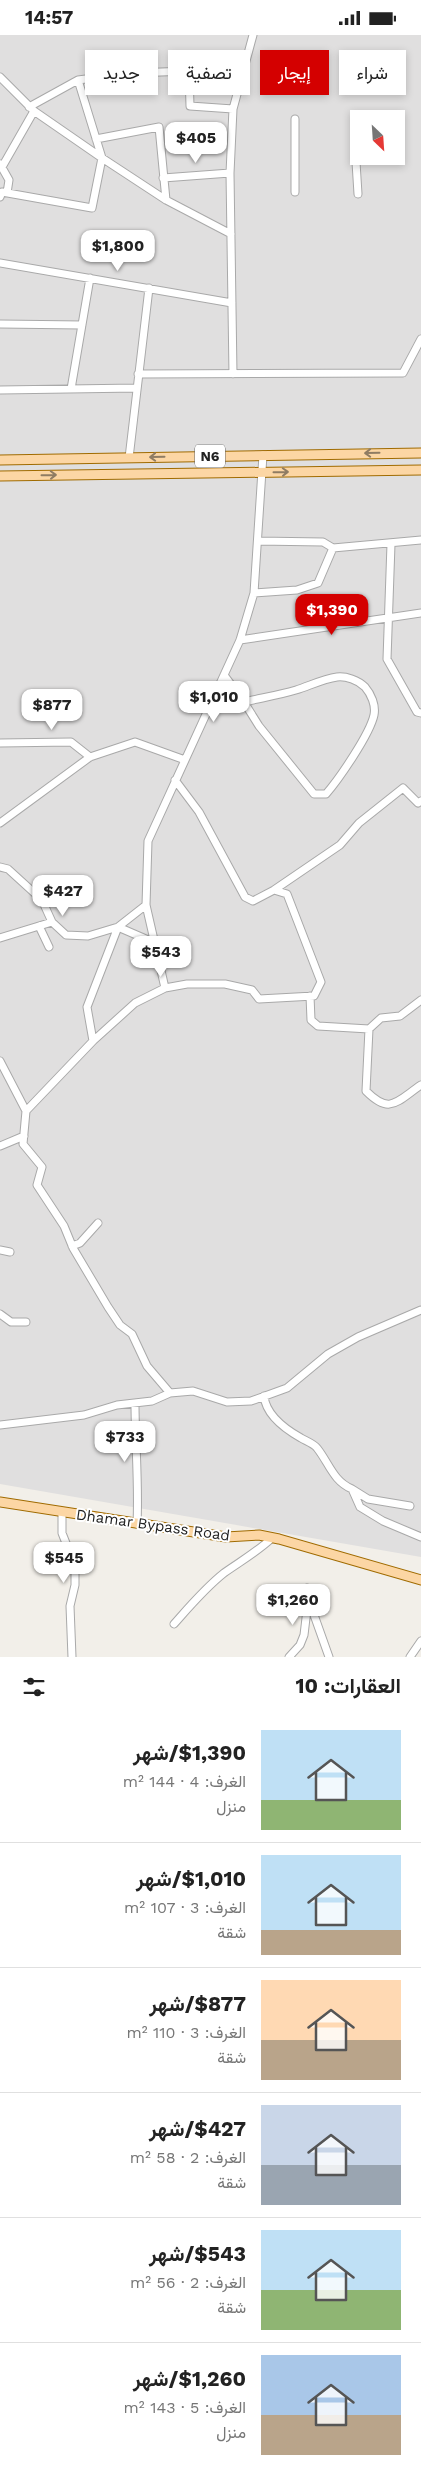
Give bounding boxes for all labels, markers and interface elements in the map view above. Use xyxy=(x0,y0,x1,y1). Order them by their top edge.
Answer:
text: 14:57 xyxy=(25,6,73,29)
chip: جديد xyxy=(85,50,158,95)
chip: تصفية xyxy=(168,50,250,95)
chip: إيجار xyxy=(260,50,329,95)
chip: شراء xyxy=(339,50,406,95)
north arrow xyxy=(350,110,405,165)
map controls xyxy=(350,110,405,165)
pin: $405 xyxy=(166,121,226,164)
text: $405 xyxy=(176,128,216,147)
pin: $1,800 xyxy=(77,229,159,272)
text: $1,800 xyxy=(92,236,144,255)
road number: N6 xyxy=(195,445,225,467)
one-way arrow xyxy=(365,448,381,458)
one-way arrow xyxy=(150,452,166,462)
one-way arrow xyxy=(272,467,289,477)
one-way arrow xyxy=(40,470,56,480)
pin: $1,390 xyxy=(291,593,373,636)
text: $1,390 xyxy=(306,600,358,619)
pin: $1,010 xyxy=(173,681,255,723)
text: $1,010 xyxy=(189,687,239,706)
pin: $877 xyxy=(22,689,82,731)
text: $877 xyxy=(32,695,72,714)
pin: $427 xyxy=(33,875,93,917)
text: $427 xyxy=(43,881,83,900)
pin: $543 xyxy=(131,935,191,978)
text: $543 xyxy=(141,942,181,961)
pin: $733 xyxy=(95,1421,155,1463)
text: $733 xyxy=(106,1427,144,1446)
street label: Dhamar Bypass Road xyxy=(75,1505,231,1545)
pin: $545 xyxy=(34,1541,94,1584)
text: $545 xyxy=(44,1548,84,1567)
pin: $1,260 xyxy=(252,1583,334,1626)
text: $1,260 xyxy=(267,1590,319,1609)
icon: filters xyxy=(20,1673,48,1701)
text: العقارات: 10 xyxy=(295,1673,401,1698)
text: $1,390/شهر xyxy=(133,1740,246,1765)
icon: home xyxy=(301,1750,361,1810)
text: الغرف: 4 · 144 m² xyxy=(123,1772,246,1791)
text: منزل xyxy=(216,1797,246,1816)
text: $1,010/شهر xyxy=(136,1866,246,1891)
icon: home xyxy=(301,1875,361,1935)
text: الغرف: 3 · 107 m² xyxy=(124,1898,246,1917)
text: شقة xyxy=(217,1923,246,1942)
text: $877/شهر xyxy=(149,1991,246,2016)
icon: home xyxy=(301,2000,361,2060)
text: الغرف: 3 · 110 m² xyxy=(127,2023,246,2042)
text: شقة xyxy=(217,2048,246,2067)
text: $427/شهر xyxy=(149,2116,246,2141)
icon: home xyxy=(301,2125,361,2185)
text: الغرف: 2 · 58 m² xyxy=(130,2148,246,2167)
text: شقة xyxy=(217,2173,246,2192)
text: $543/شهر xyxy=(149,2241,246,2266)
icon: home xyxy=(301,2250,361,2310)
text: الغرف: 2 · 56 m² xyxy=(130,2273,246,2292)
text: شقة xyxy=(217,2298,246,2317)
text: $1,260/شهر xyxy=(133,2366,246,2391)
icon: home xyxy=(301,2375,361,2435)
text: الغرف: 5 · 143 m² xyxy=(124,2398,246,2417)
text: منزل xyxy=(216,2423,246,2442)

